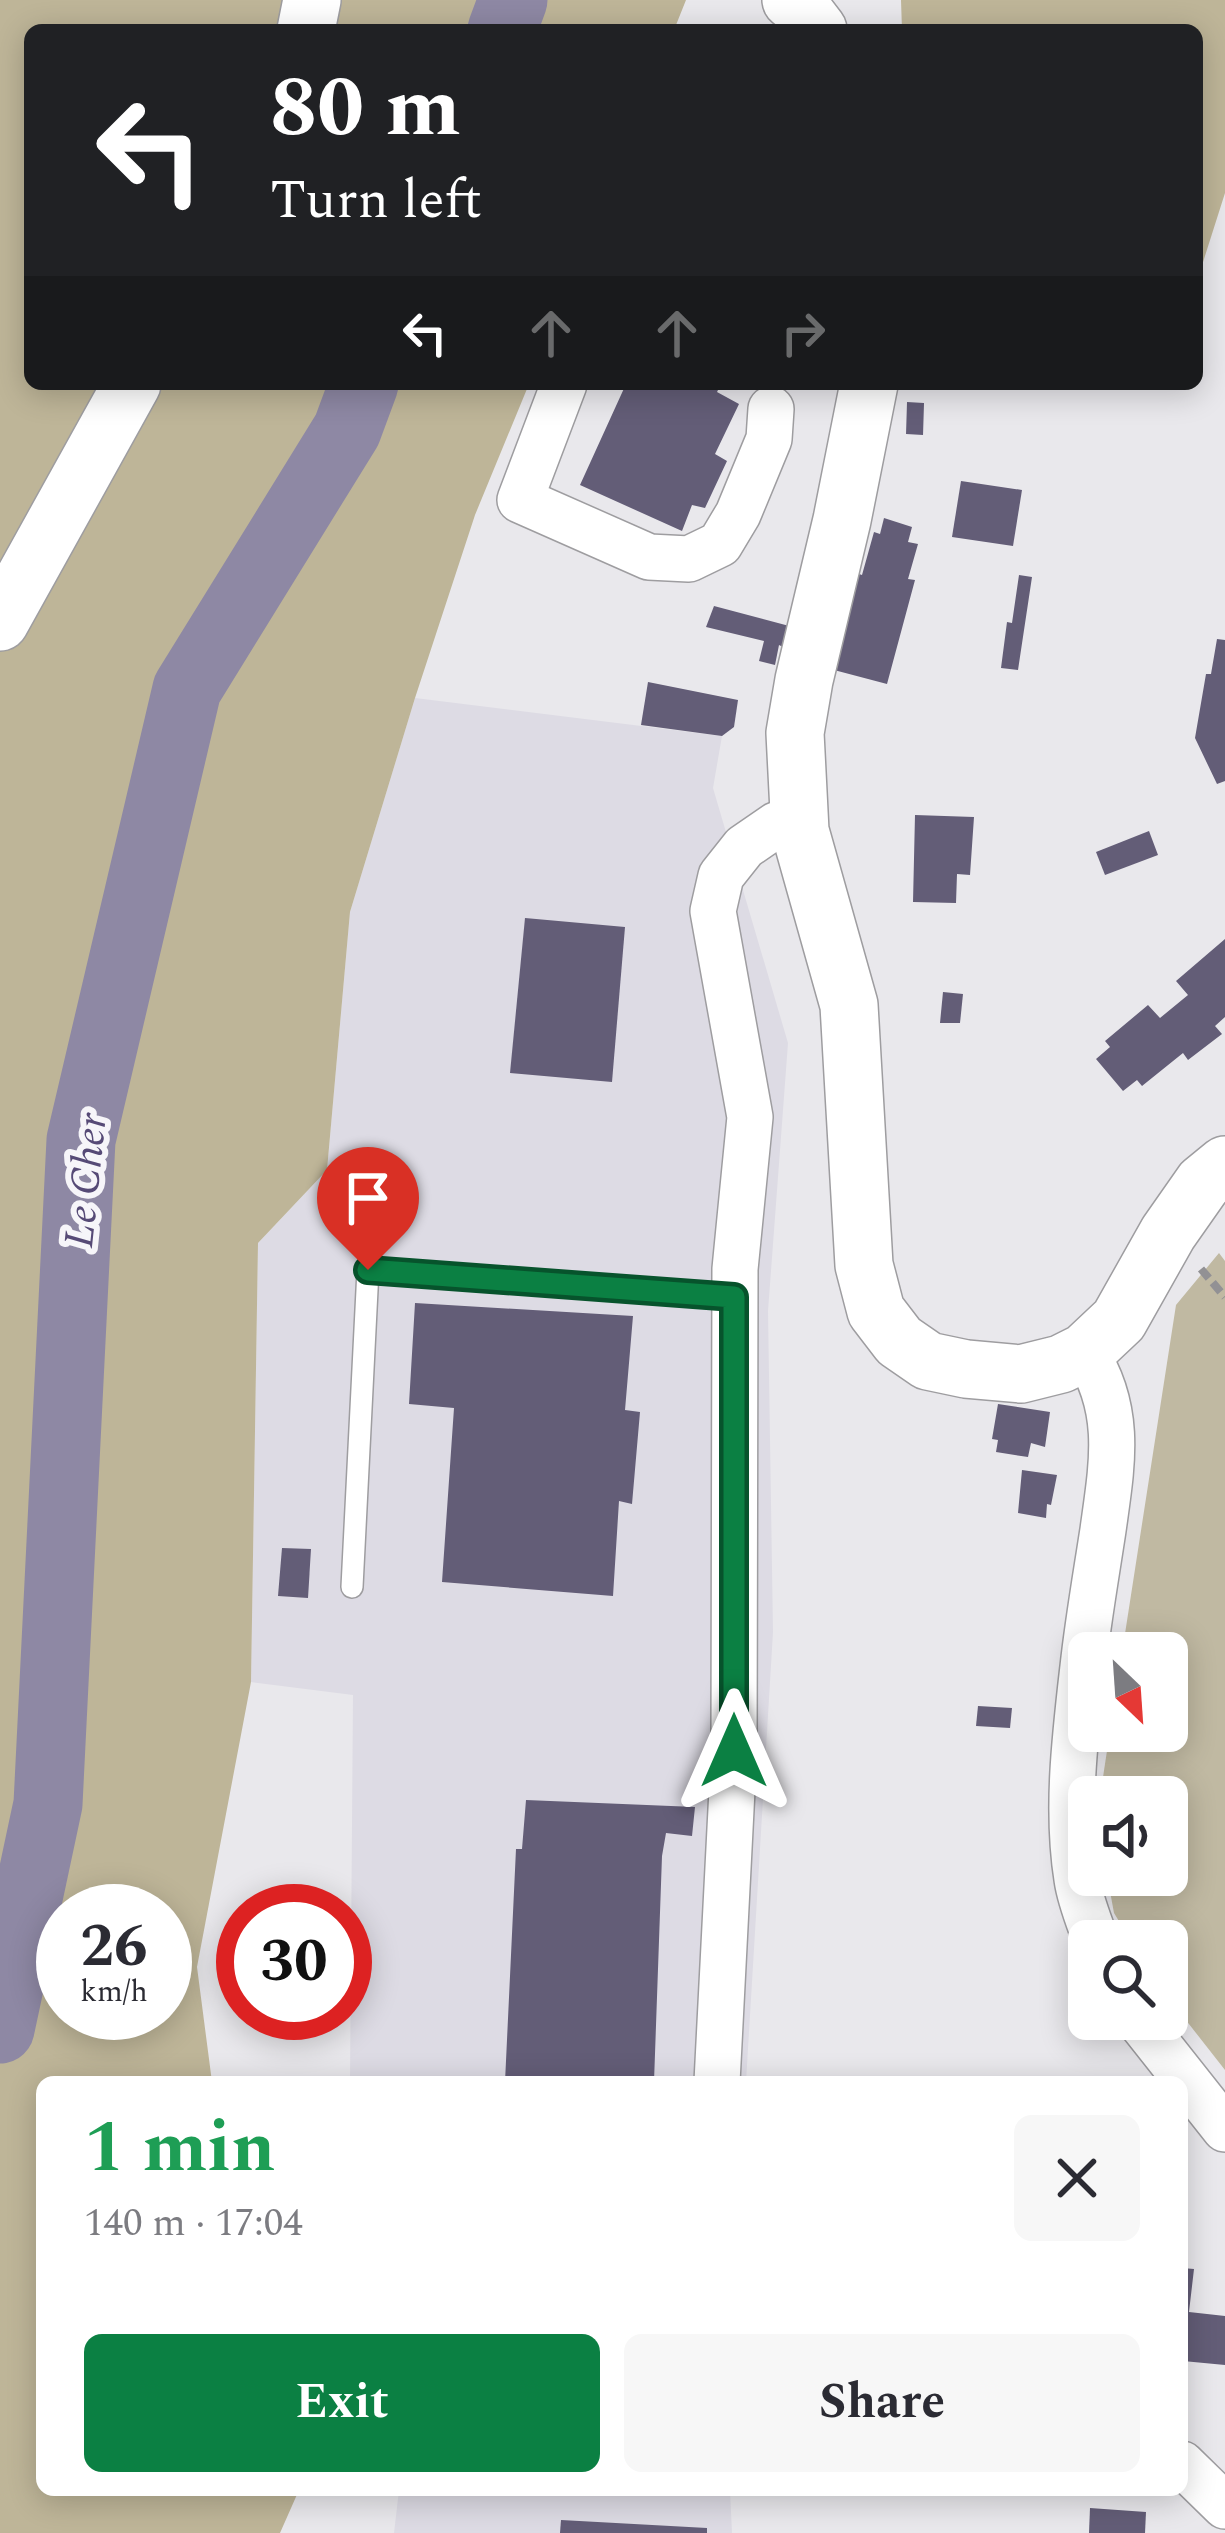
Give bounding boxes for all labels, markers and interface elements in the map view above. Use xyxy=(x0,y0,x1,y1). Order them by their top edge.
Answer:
text: 80 m xyxy=(270,45,461,173)
icon: left xyxy=(72,72,228,228)
text: Turn left xyxy=(270,160,482,242)
icon: left xyxy=(392,300,458,366)
icon: ahead xyxy=(518,300,584,366)
icon: ahead xyxy=(644,300,710,366)
icon: right xyxy=(770,300,836,366)
water label: Le Cher xyxy=(48,1109,125,1251)
pin xyxy=(317,1147,419,1270)
icon: arrive xyxy=(335,1165,401,1231)
north arrow xyxy=(1068,1632,1188,1752)
map controls xyxy=(1068,1632,1188,2040)
position arrow xyxy=(671,1688,797,1814)
button: sound xyxy=(1068,1776,1188,1896)
speed limit sign: 30 xyxy=(216,1884,372,2040)
text: 26 xyxy=(80,1901,148,1993)
button: search xyxy=(1068,1920,1188,2040)
text: km/h xyxy=(80,1969,148,2015)
text: 1 min xyxy=(84,2094,276,2203)
button: close xyxy=(1014,2115,1140,2241)
text: 140 m · 17:04 xyxy=(84,2194,303,2253)
button: Exit xyxy=(84,2334,600,2472)
button: Share xyxy=(624,2334,1140,2472)

